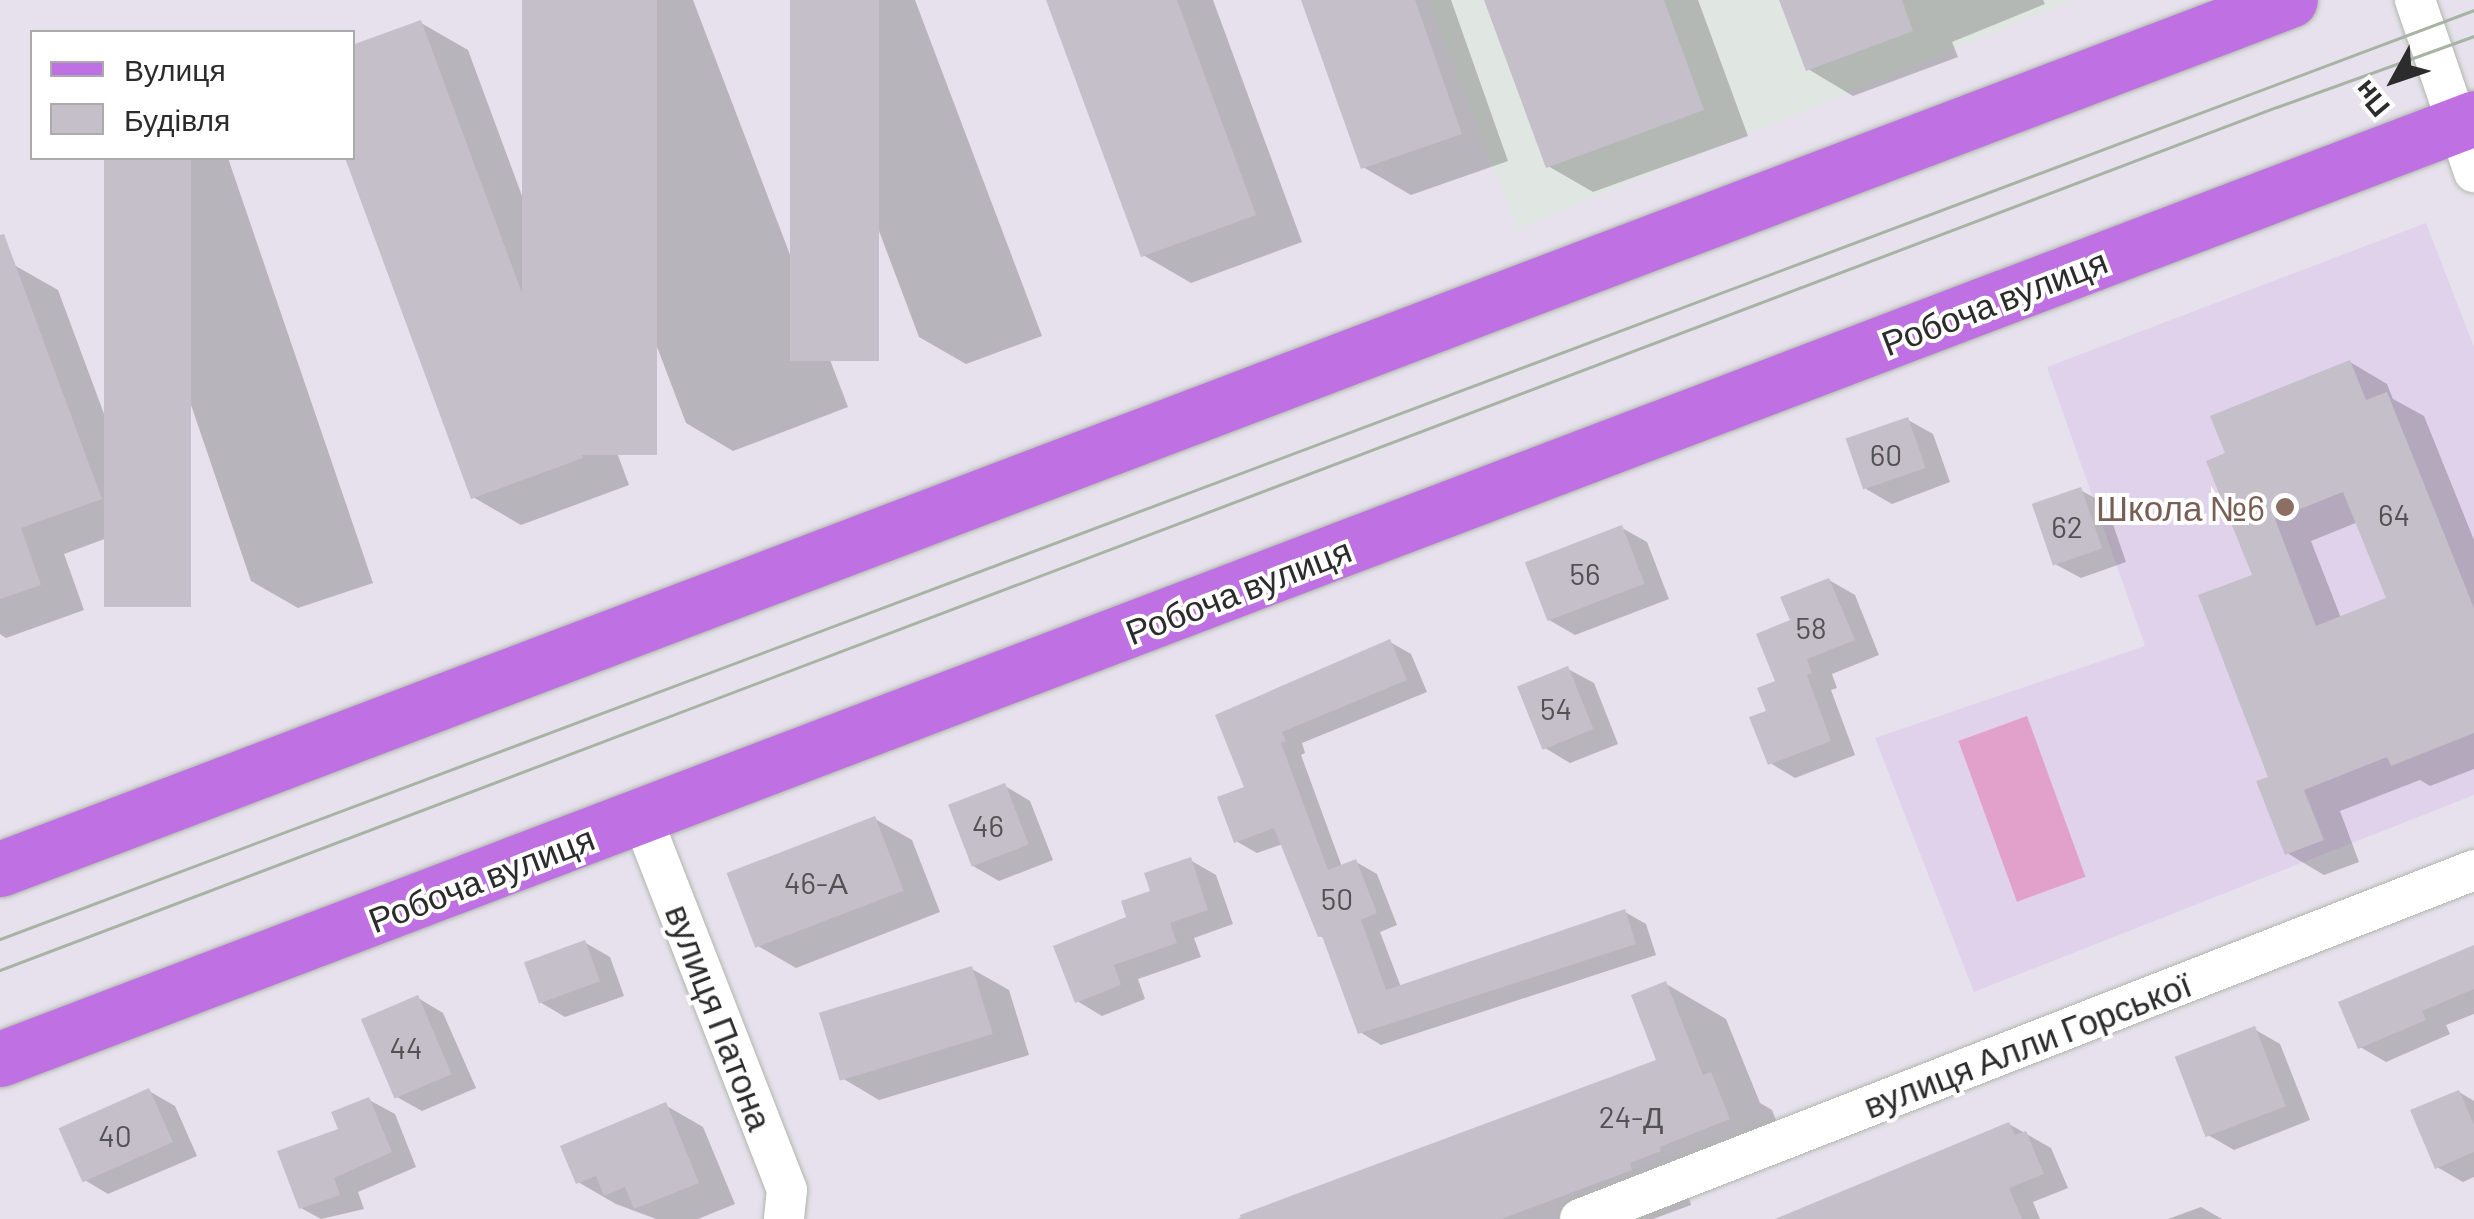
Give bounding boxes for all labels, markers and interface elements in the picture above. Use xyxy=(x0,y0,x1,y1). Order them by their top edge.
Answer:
legend xyxy=(30,30,355,160)
north arrow xyxy=(2344,30,2444,130)
text: Вулиця xyxy=(124,51,226,87)
text: Пн xyxy=(2346,74,2396,124)
text: Будівля xyxy=(124,101,230,137)
street label: Робоча вулиця xyxy=(1875,239,2113,363)
house number: 60 xyxy=(1870,436,1902,472)
place label: Школа №6 xyxy=(2096,486,2265,528)
marker: Школа №6 xyxy=(2274,496,2296,518)
house number: 64 xyxy=(2378,496,2410,532)
house number: 62 xyxy=(2051,508,2083,544)
street label: Робоча вулиця xyxy=(1119,528,1357,652)
house number: 56 xyxy=(1570,555,1600,591)
house number: 58 xyxy=(1795,609,1827,645)
house number: 54 xyxy=(1540,690,1572,726)
house number: 46 xyxy=(972,807,1004,843)
street label: Робоча вулиця xyxy=(362,816,600,940)
house number: 46-А xyxy=(784,864,848,900)
house number: 50 xyxy=(1321,880,1353,916)
street label: вулиця Патона xyxy=(658,898,782,1136)
street label: вулиця Алли Горської xyxy=(1857,962,2197,1126)
house number: 44 xyxy=(389,1029,423,1065)
house number: 24-Д xyxy=(1599,1098,1663,1134)
house number: 40 xyxy=(98,1117,132,1153)

